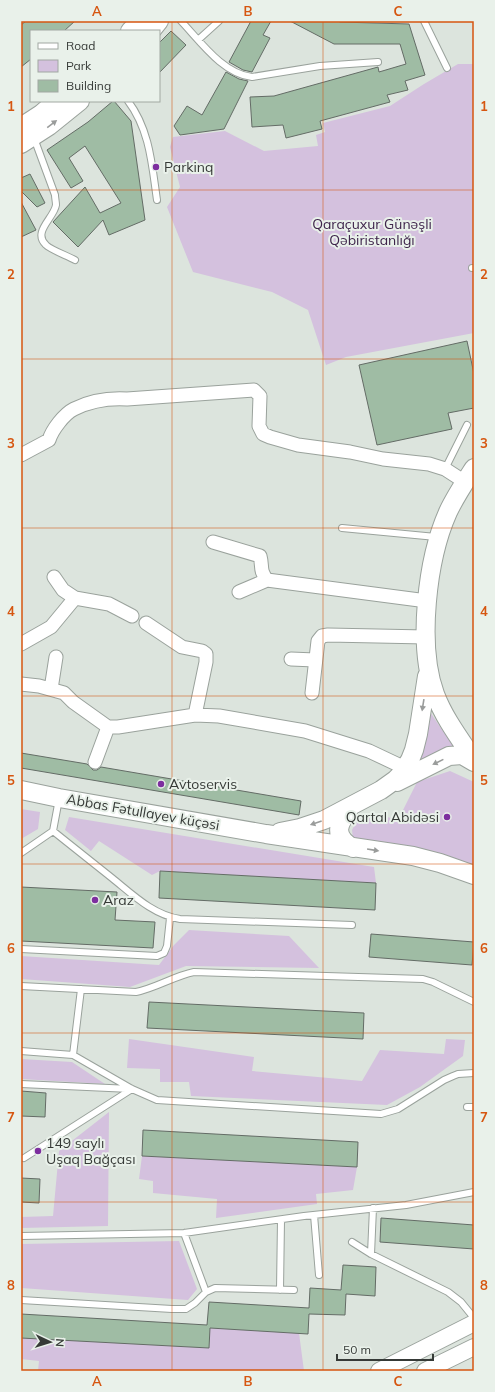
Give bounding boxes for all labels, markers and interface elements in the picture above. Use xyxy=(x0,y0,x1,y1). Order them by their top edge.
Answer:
text: A xyxy=(92,3,102,19)
text: B xyxy=(244,3,253,19)
text: C xyxy=(394,3,403,19)
legend xyxy=(30,30,160,102)
text: Road xyxy=(66,38,95,53)
text: Park xyxy=(66,58,92,73)
text: Building xyxy=(66,78,111,93)
text: 1 xyxy=(7,98,15,114)
text: 1 xyxy=(480,98,488,114)
one-way arrow xyxy=(46,120,57,128)
place label: Parkinq xyxy=(164,158,213,176)
marker: Parkinq xyxy=(151,162,161,172)
park label: Qaraçuxur Günəşli Qəbiristanlığı xyxy=(312,215,432,249)
text: 2 xyxy=(7,266,15,282)
text: 2 xyxy=(480,266,488,282)
text: 3 xyxy=(7,435,15,451)
text: 3 xyxy=(480,435,488,451)
text: 4 xyxy=(7,603,15,619)
text: 4 xyxy=(480,603,488,619)
one-way arrow xyxy=(420,699,426,711)
one-way arrow xyxy=(432,759,444,765)
text: 5 xyxy=(7,772,15,788)
text: 5 xyxy=(480,772,488,788)
place label: Avtoservis xyxy=(169,775,237,793)
marker: Avtoservis xyxy=(156,779,166,789)
street label: Abbas Fətullayev küçəsi xyxy=(65,790,221,834)
place label: Qartal Abidəsi xyxy=(346,808,439,826)
marker: Qartal Abidəsi xyxy=(442,812,452,822)
one-way arrow xyxy=(309,820,321,826)
one-way arrow xyxy=(367,847,379,853)
place label: Araz xyxy=(103,891,134,909)
marker: Araz xyxy=(90,895,100,905)
text: 6 xyxy=(7,940,15,956)
text: 6 xyxy=(480,940,488,956)
text: 7 xyxy=(7,1109,15,1125)
text: 7 xyxy=(480,1109,488,1125)
place label: 149 saylı Uşaq Bağçası xyxy=(46,1134,136,1168)
marker: 149 saylı Uşaq Bağçası xyxy=(33,1146,43,1156)
text: 8 xyxy=(7,1277,15,1293)
text: 8 xyxy=(480,1277,488,1293)
north arrow xyxy=(30,1322,70,1362)
scale bar xyxy=(337,1336,433,1362)
text: N xyxy=(53,1338,67,1347)
text: 50 m xyxy=(343,1342,371,1357)
text: A xyxy=(92,1373,102,1389)
text: B xyxy=(244,1373,253,1389)
text: C xyxy=(394,1373,403,1389)

